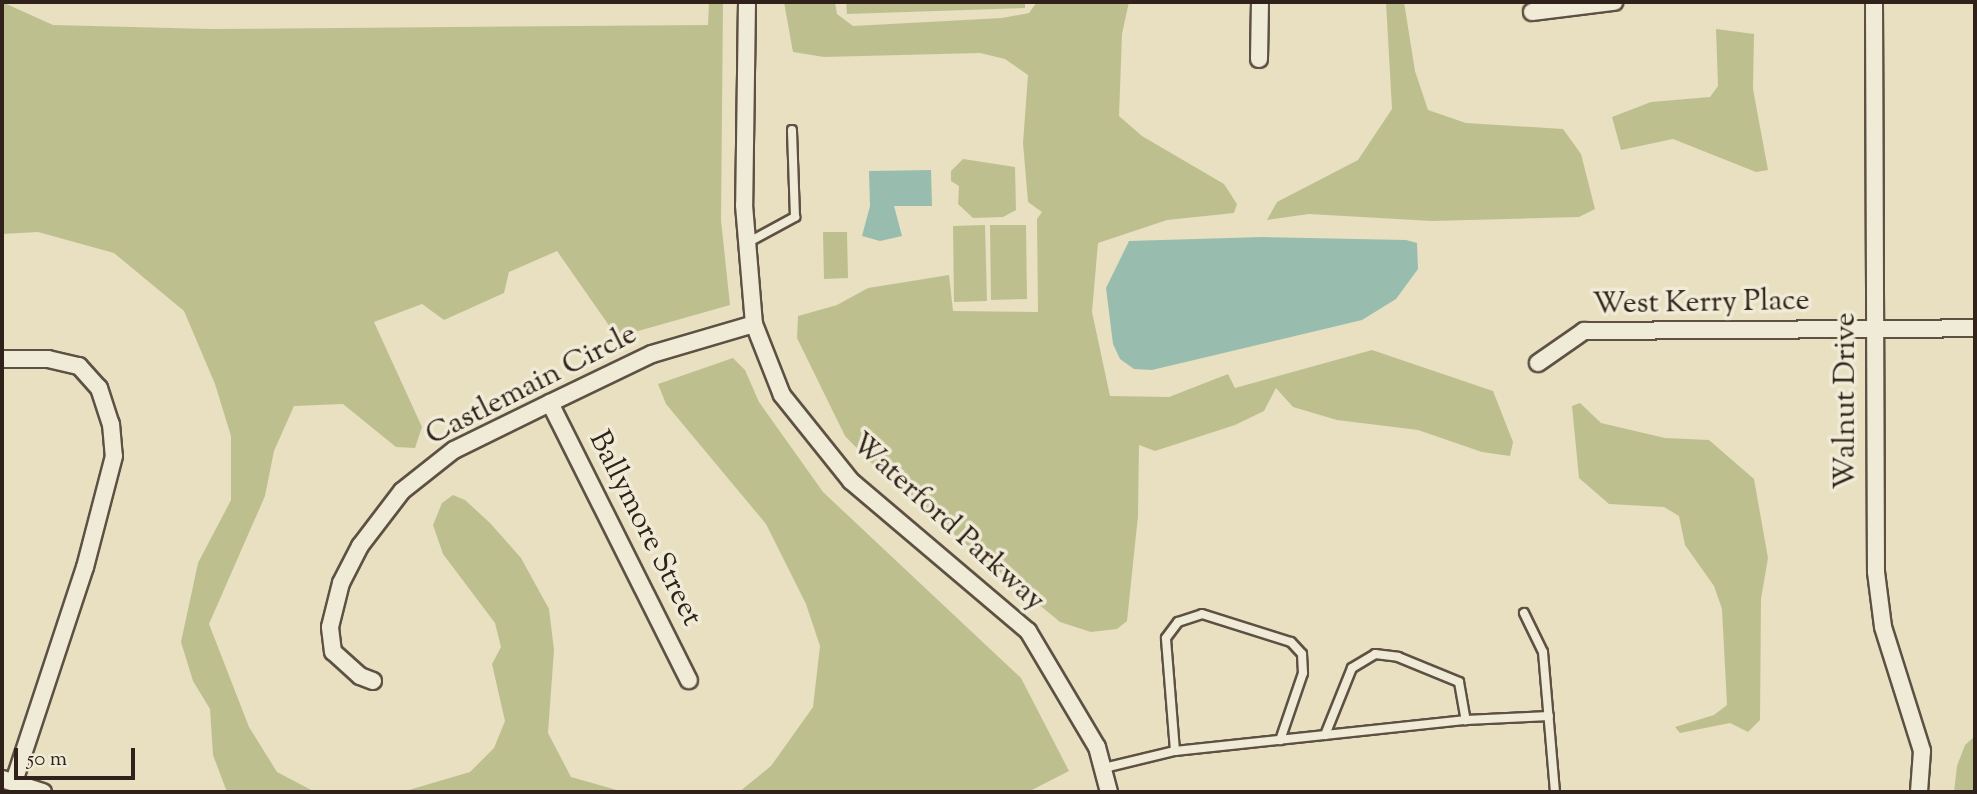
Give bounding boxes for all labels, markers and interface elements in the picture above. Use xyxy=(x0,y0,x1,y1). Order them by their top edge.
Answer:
street label: West Kerry Place xyxy=(1592,284,1810,324)
street label: Walnut Drive xyxy=(1829,312,1865,490)
street label: Castlemain Circle xyxy=(421,317,643,455)
street label: Ballymore Street xyxy=(579,425,709,633)
street label: Waterford Parkway xyxy=(842,426,1052,620)
scale bar xyxy=(18,734,138,778)
text: 50 m xyxy=(27,745,67,775)

